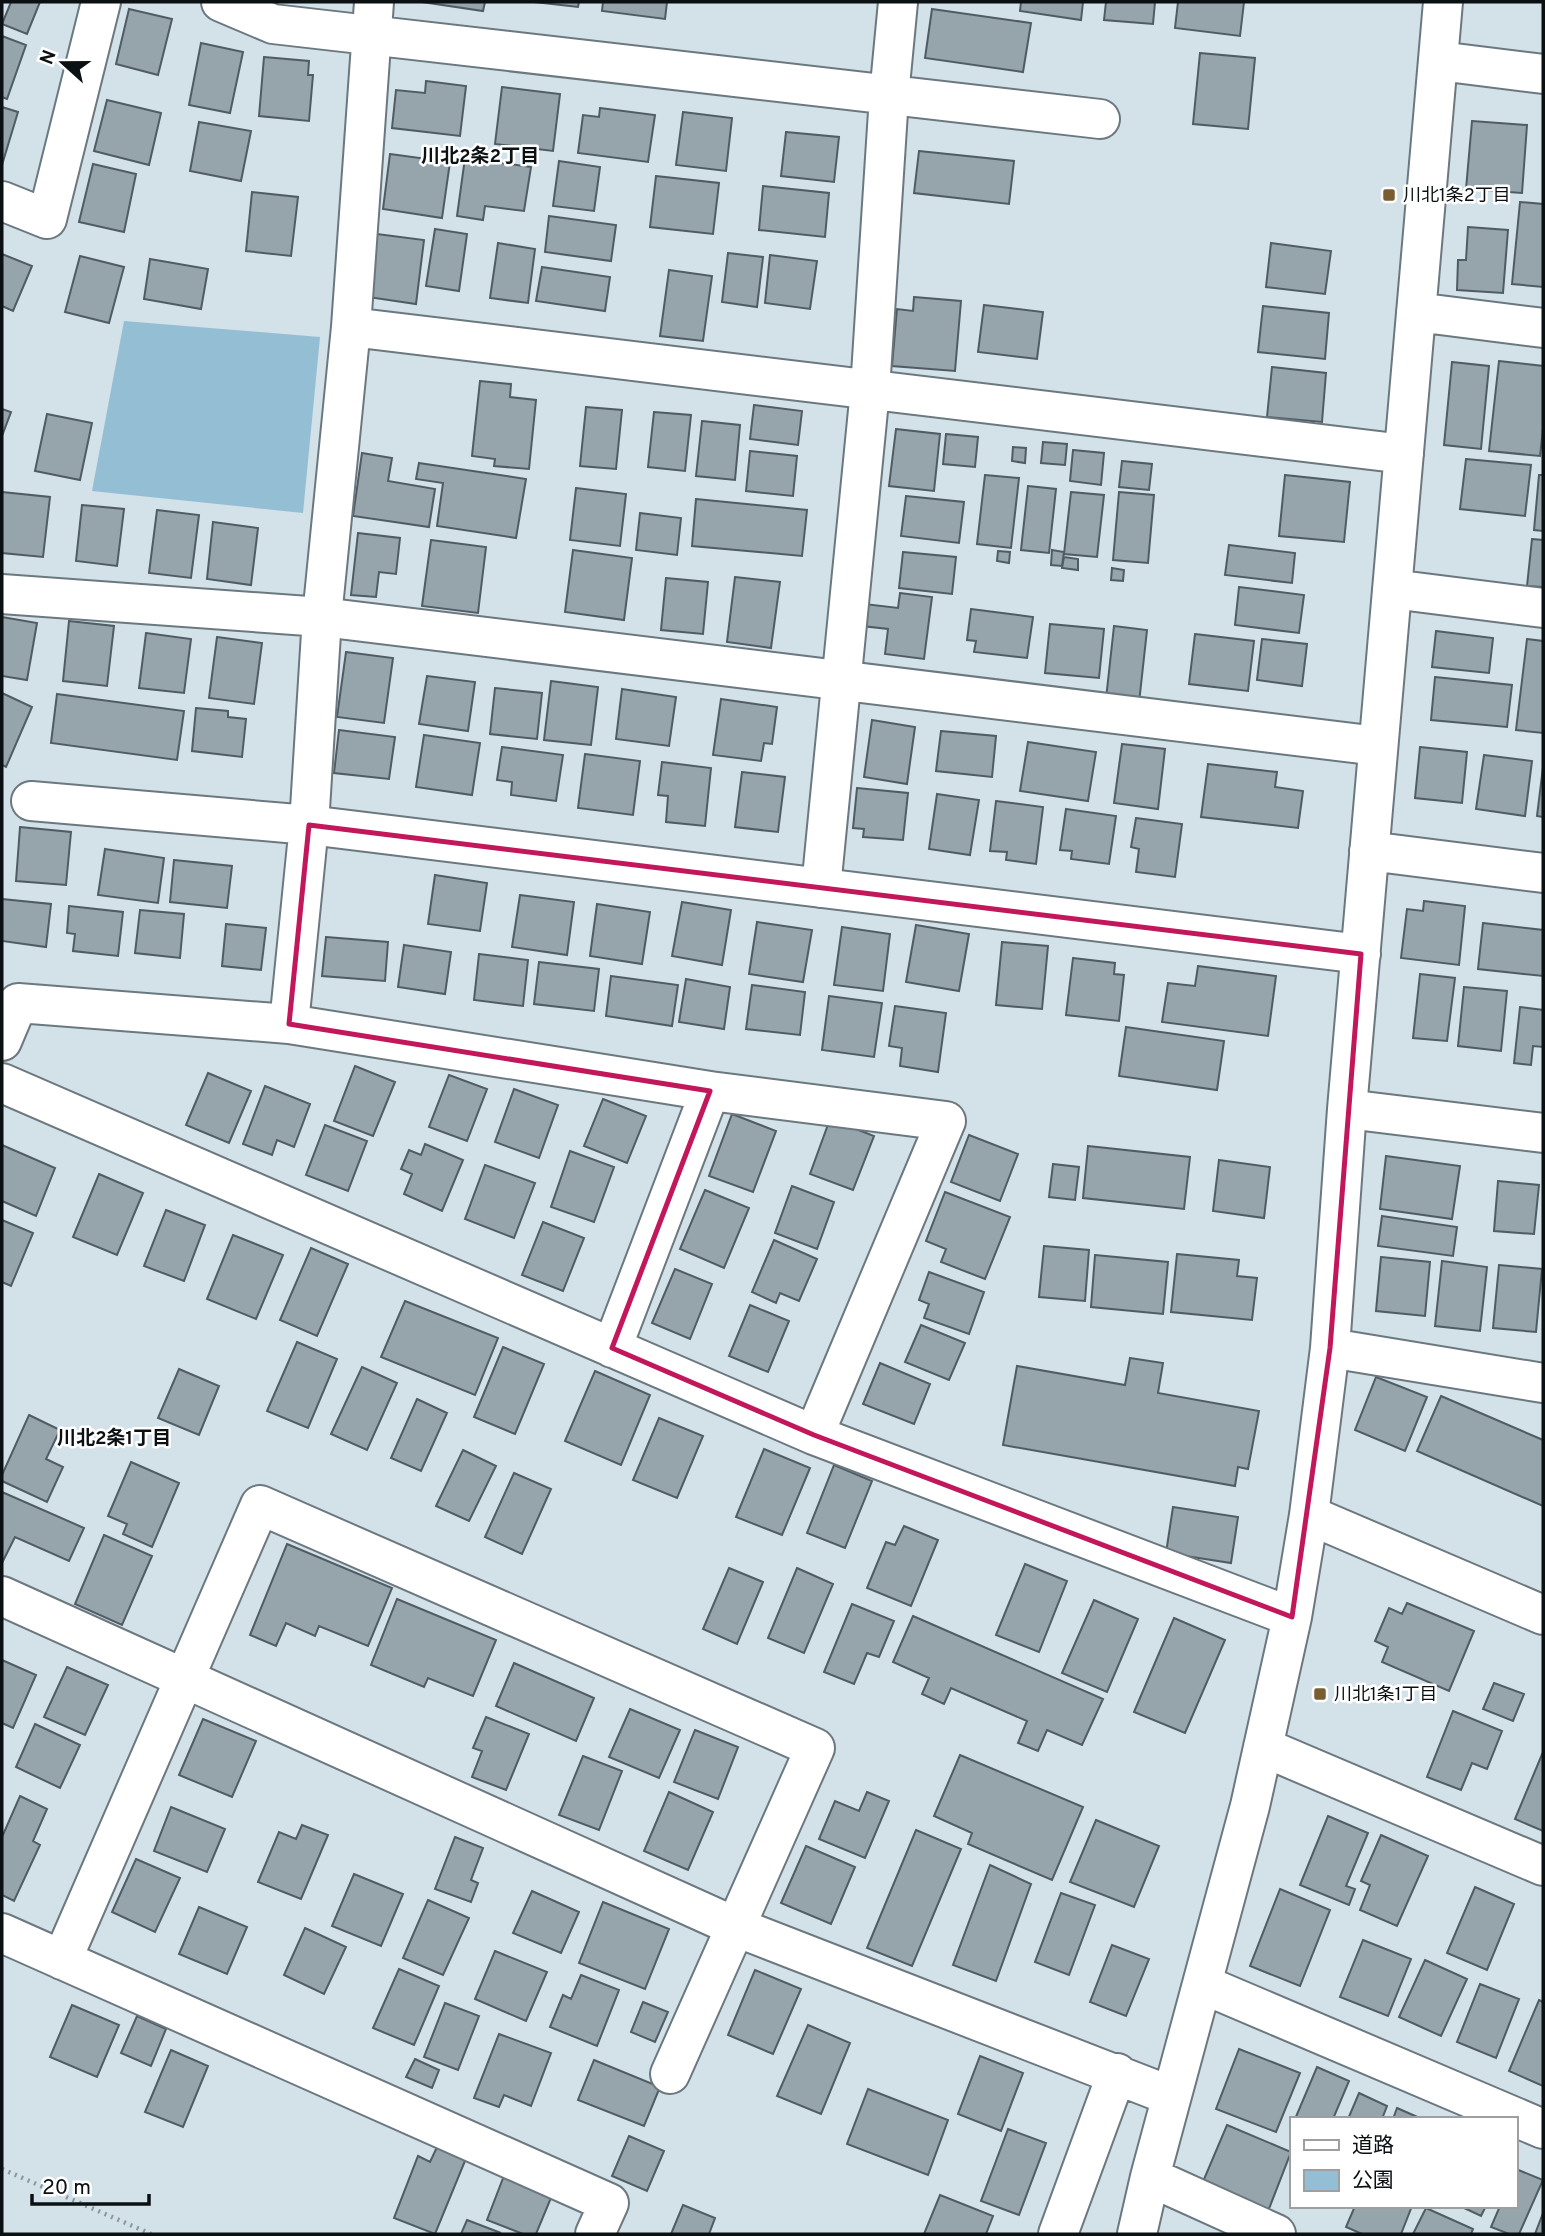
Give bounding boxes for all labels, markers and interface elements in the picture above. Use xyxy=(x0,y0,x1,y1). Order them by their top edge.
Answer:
north arrow xyxy=(28,28,98,98)
text: N xyxy=(35,47,63,68)
district label: 川北2条2丁目 xyxy=(421,145,539,169)
place label: 川北1条2丁目 xyxy=(1403,185,1511,208)
marker: 川北1条2丁目 xyxy=(1381,187,1397,203)
district label: 川北2条1丁目 xyxy=(57,1427,171,1451)
place label: 川北1条1丁目 xyxy=(1334,1684,1437,1707)
marker: 川北1条1丁目 xyxy=(1312,1686,1328,1702)
legend xyxy=(1290,2117,1517,2208)
text: 道路 xyxy=(1352,2133,1394,2160)
scale bar xyxy=(32,2162,149,2206)
text: 公園 xyxy=(1352,2168,1394,2195)
text: 20 m xyxy=(42,2175,91,2202)

